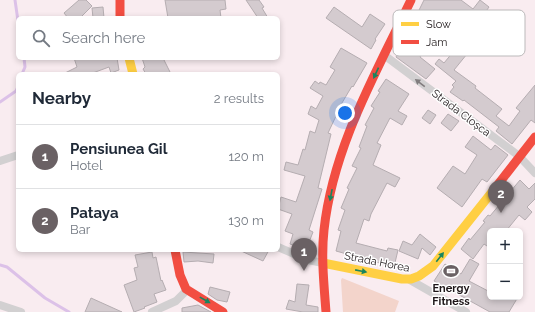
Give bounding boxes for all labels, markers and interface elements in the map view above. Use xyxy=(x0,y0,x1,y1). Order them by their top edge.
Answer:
legend xyxy=(393,10,525,56)
search box xyxy=(16,16,280,60)
text: Slow xyxy=(426,18,451,31)
icon: search xyxy=(30,27,52,49)
text: Search here xyxy=(62,29,145,47)
text: Jam xyxy=(426,36,447,49)
one-way arrow xyxy=(373,67,379,79)
one-way arrow xyxy=(415,78,426,87)
street label: Strada Cloșca xyxy=(429,87,493,139)
text: Nearby xyxy=(32,88,91,108)
text: 2 results xyxy=(214,91,264,106)
your location xyxy=(335,103,355,123)
text: Pensiunea Gil xyxy=(70,140,167,158)
text: 1 xyxy=(42,149,48,164)
text: 120 m xyxy=(228,149,264,164)
text: Hotel xyxy=(70,158,103,173)
pin: 2 xyxy=(488,180,514,213)
one-way arrow xyxy=(327,188,333,201)
text: Pataya xyxy=(70,204,119,222)
text: 2 xyxy=(41,213,49,228)
text: 130 m xyxy=(228,213,264,228)
text: Bar xyxy=(70,222,90,237)
map controls xyxy=(487,228,523,300)
button: + xyxy=(487,228,523,264)
pin: 1 xyxy=(291,238,317,271)
street label: Strada Horea xyxy=(343,249,411,275)
one-way arrow xyxy=(436,251,445,262)
sports icon: Energy Fitness xyxy=(442,262,460,280)
button: − xyxy=(487,264,523,300)
one-way arrow xyxy=(355,268,367,274)
place label: Energy Fitness xyxy=(432,282,470,308)
one-way arrow xyxy=(199,297,211,304)

